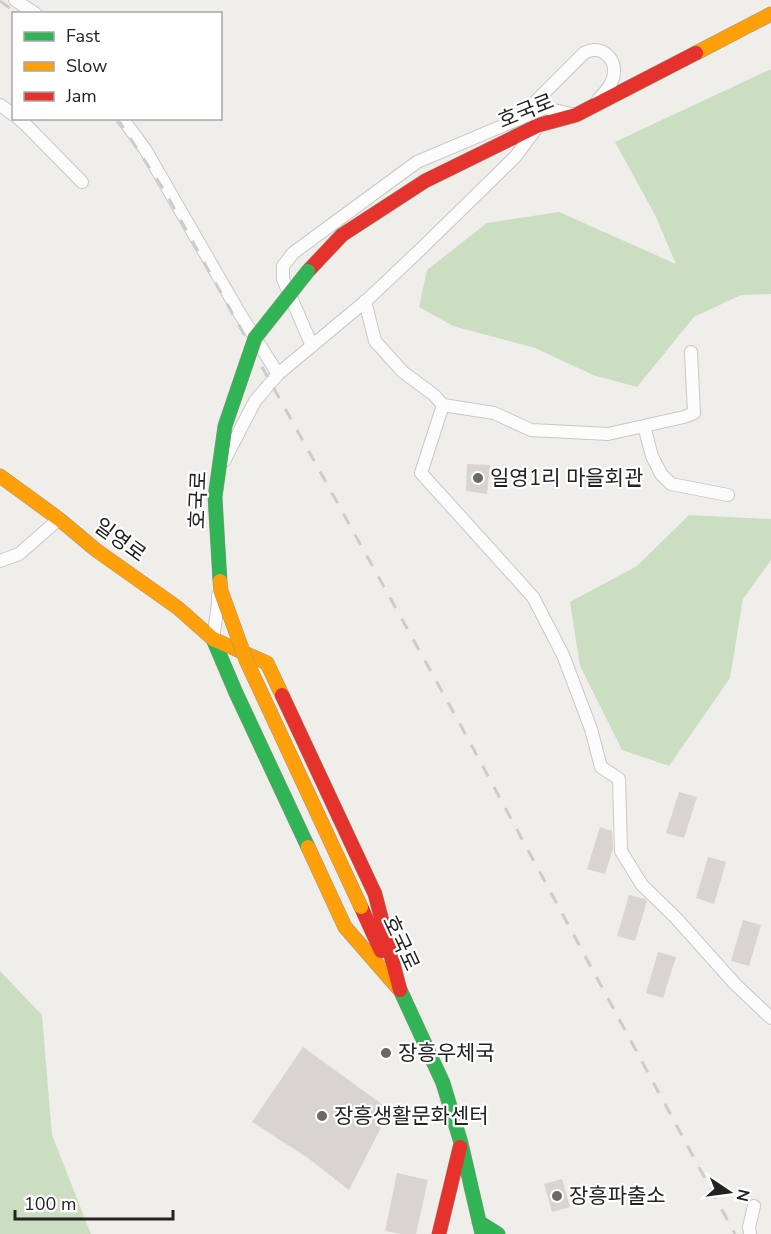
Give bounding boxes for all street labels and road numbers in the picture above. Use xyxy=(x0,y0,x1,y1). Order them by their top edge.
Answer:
street label: 호국로 xyxy=(494,87,558,135)
street label: 호국로 xyxy=(183,471,213,529)
street label: 일영로 xyxy=(88,512,152,568)
street label: 호국로 xyxy=(376,911,426,975)

